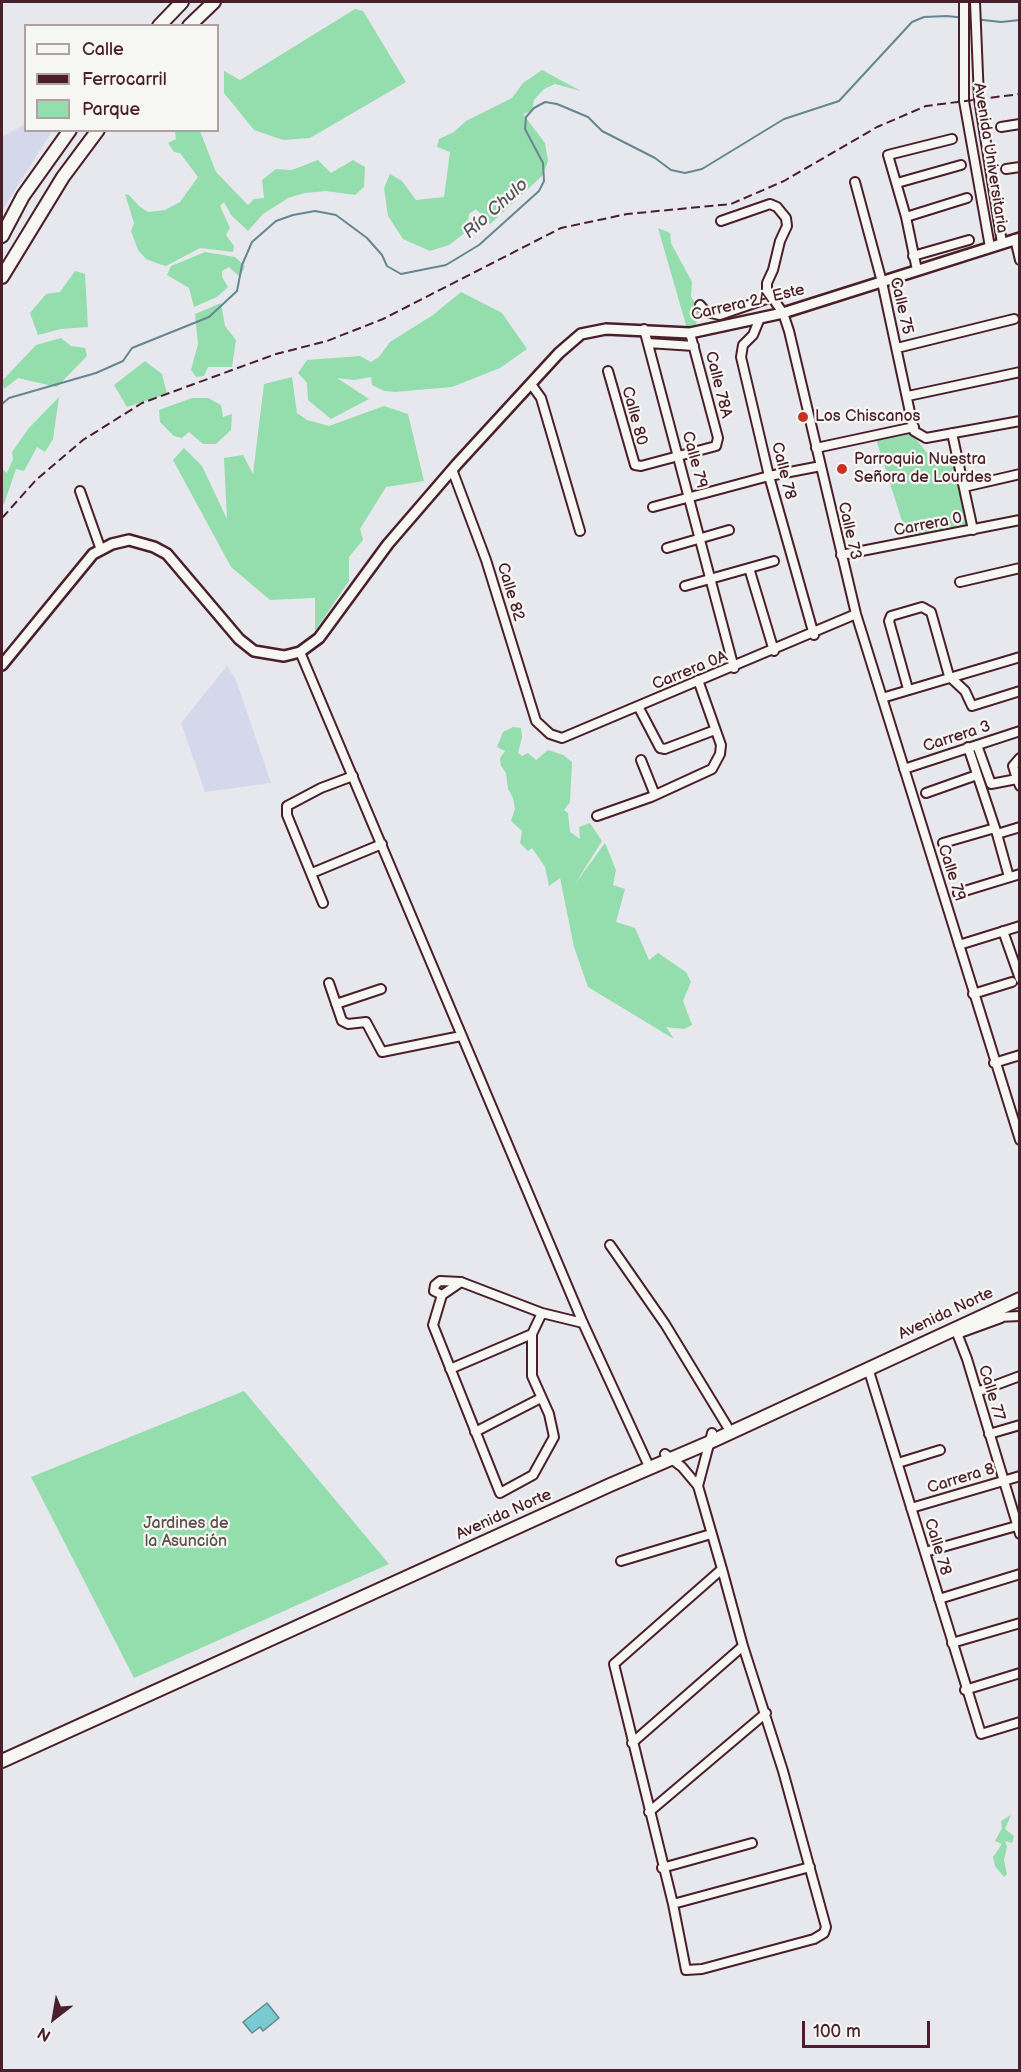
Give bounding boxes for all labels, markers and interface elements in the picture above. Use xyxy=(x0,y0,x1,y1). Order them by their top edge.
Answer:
legend xyxy=(24,24,219,132)
text: Calle xyxy=(82,39,124,60)
text: Ferrocarril xyxy=(82,69,167,90)
street label: Avenida Universitaria xyxy=(969,81,1011,235)
text: Parque xyxy=(82,99,140,120)
water label: Río Chulo xyxy=(459,174,533,244)
street label: Calle 75 xyxy=(885,275,917,337)
street label: Carrera 2A Este xyxy=(689,281,807,325)
street label: Calle 78A xyxy=(700,350,736,420)
street label: Calle 80 xyxy=(617,385,651,447)
place label: Los Chiscanos xyxy=(815,407,921,427)
marker: Los Chiscanos xyxy=(796,410,810,424)
street label: Calle 79 xyxy=(677,429,711,491)
street label: Calle 78 xyxy=(767,440,799,502)
place label: Parroquia Nuestra Señora de Lourdes xyxy=(854,450,992,488)
marker: Parroquia Nuestra Señora de Lourdes xyxy=(835,462,849,476)
street label: Calle 73 xyxy=(833,500,865,562)
street label: Carrera 0 xyxy=(892,509,964,541)
street label: Calle 82 xyxy=(492,560,528,624)
street label: Carrera 0A xyxy=(650,647,730,695)
street label: Carrera 3 xyxy=(921,717,993,757)
street label: Calle 79 xyxy=(933,842,969,904)
street label: Avenida Norte xyxy=(895,1284,997,1344)
street label: Calle 77 xyxy=(973,1363,1009,1423)
street label: Carrera 8 xyxy=(925,1460,997,1498)
street label: Avenida Norte xyxy=(453,1485,555,1545)
park label: Jardines de la Asunción xyxy=(144,1514,228,1552)
street label: Calle 78 xyxy=(919,1516,955,1578)
north arrow xyxy=(24,1988,84,2048)
scale bar xyxy=(805,2009,932,2047)
text: 100 m xyxy=(813,2021,861,2042)
text: N xyxy=(34,2023,55,2045)

